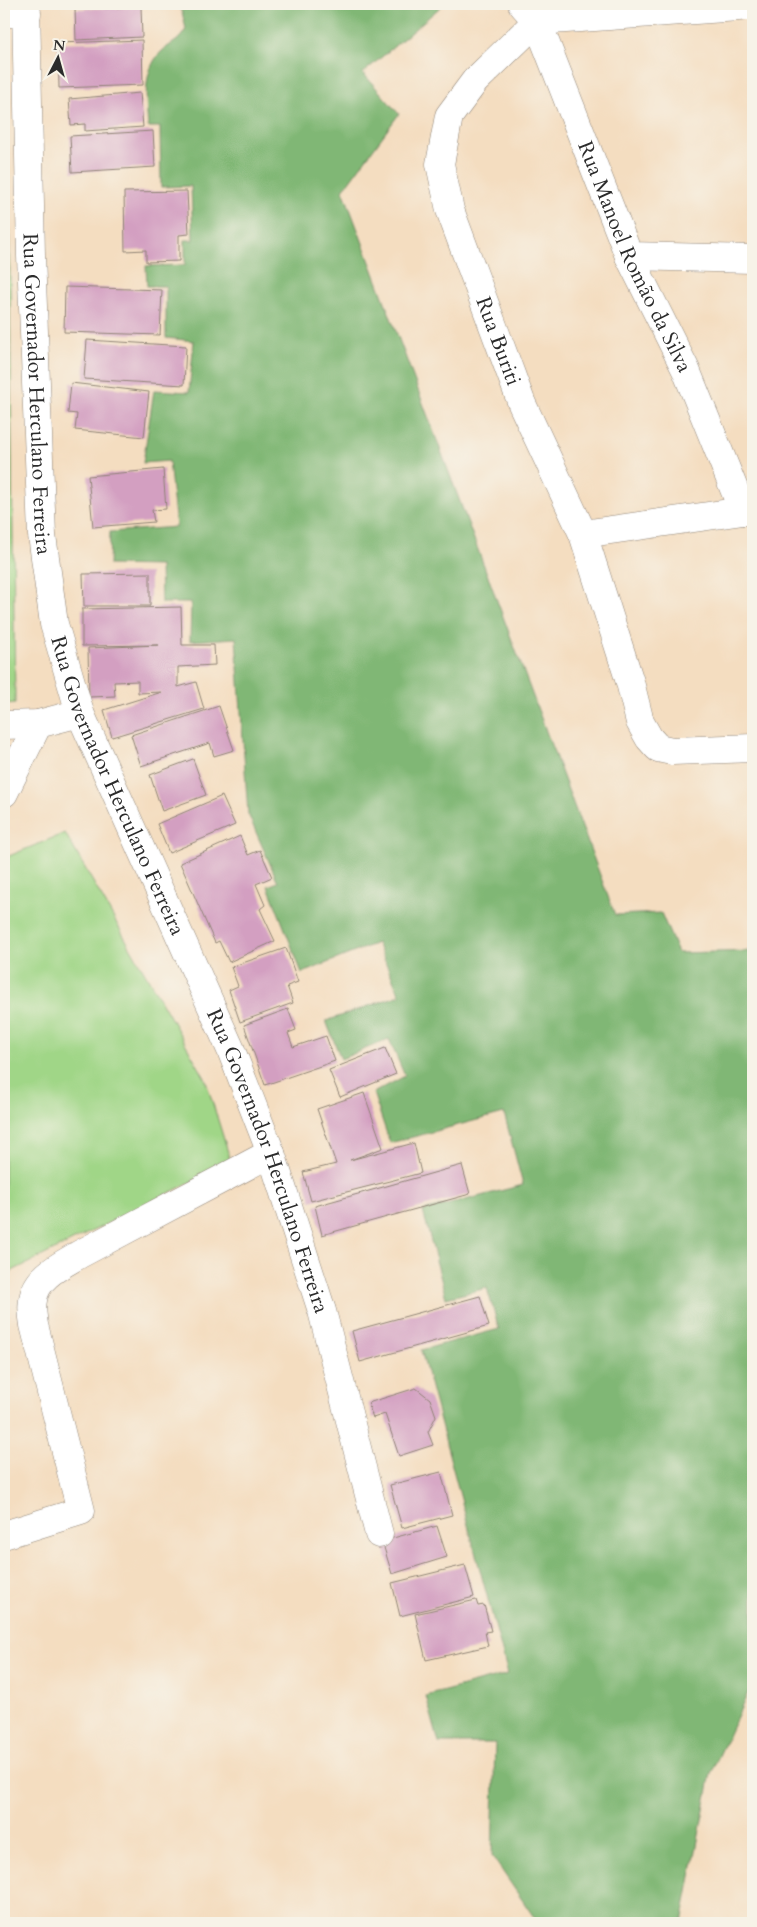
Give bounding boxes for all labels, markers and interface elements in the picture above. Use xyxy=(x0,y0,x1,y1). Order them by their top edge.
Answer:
north arrow xyxy=(32,32,82,82)
text: N xyxy=(52,35,66,56)
street label: Rua Manoel Romão da Silva xyxy=(571,137,699,377)
street label: Rua Governador Herculano Ferreira xyxy=(16,233,59,556)
street label: Rua Buriti xyxy=(469,292,528,390)
street label: Rua Governador Herculano Ferreira xyxy=(44,632,192,940)
street label: Rua Governador Herculano Ferreira xyxy=(200,1004,336,1317)

